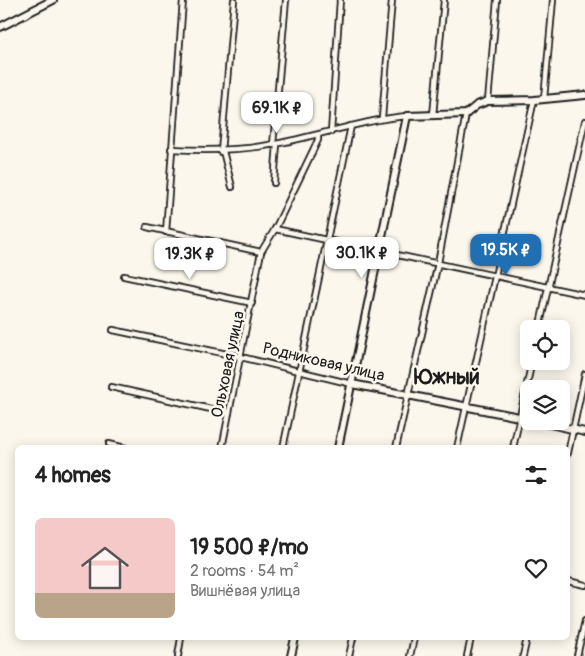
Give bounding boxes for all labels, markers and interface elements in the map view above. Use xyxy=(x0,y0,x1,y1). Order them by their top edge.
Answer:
pin: 69.1K ₽ xyxy=(231,92,323,134)
text: 69.1K ₽ xyxy=(252,98,302,118)
pin: 19.5K ₽ xyxy=(460,234,552,276)
pin: 30.1K ₽ xyxy=(316,236,408,279)
pin: 19.3K ₽ xyxy=(144,238,236,280)
text: 19.5K ₽ xyxy=(481,240,531,260)
text: 30.1K ₽ xyxy=(336,243,388,263)
text: 19.3K ₽ xyxy=(165,244,215,264)
street label: Ольховая улица xyxy=(207,309,249,419)
map controls xyxy=(520,320,570,430)
button: locate xyxy=(520,320,570,370)
street label: Родниковая улица xyxy=(261,338,387,386)
district label: Южный xyxy=(413,364,480,391)
button: layers xyxy=(520,380,570,430)
icon: filters xyxy=(522,461,550,489)
text: 4 homes xyxy=(35,462,111,489)
text: 19 500 ₽/mo xyxy=(190,534,308,561)
icon: home xyxy=(75,538,135,598)
icon: heart xyxy=(522,554,550,582)
text: 2 rooms · 54 m² xyxy=(190,561,299,581)
text: Вишнёвая улица xyxy=(190,581,300,601)

